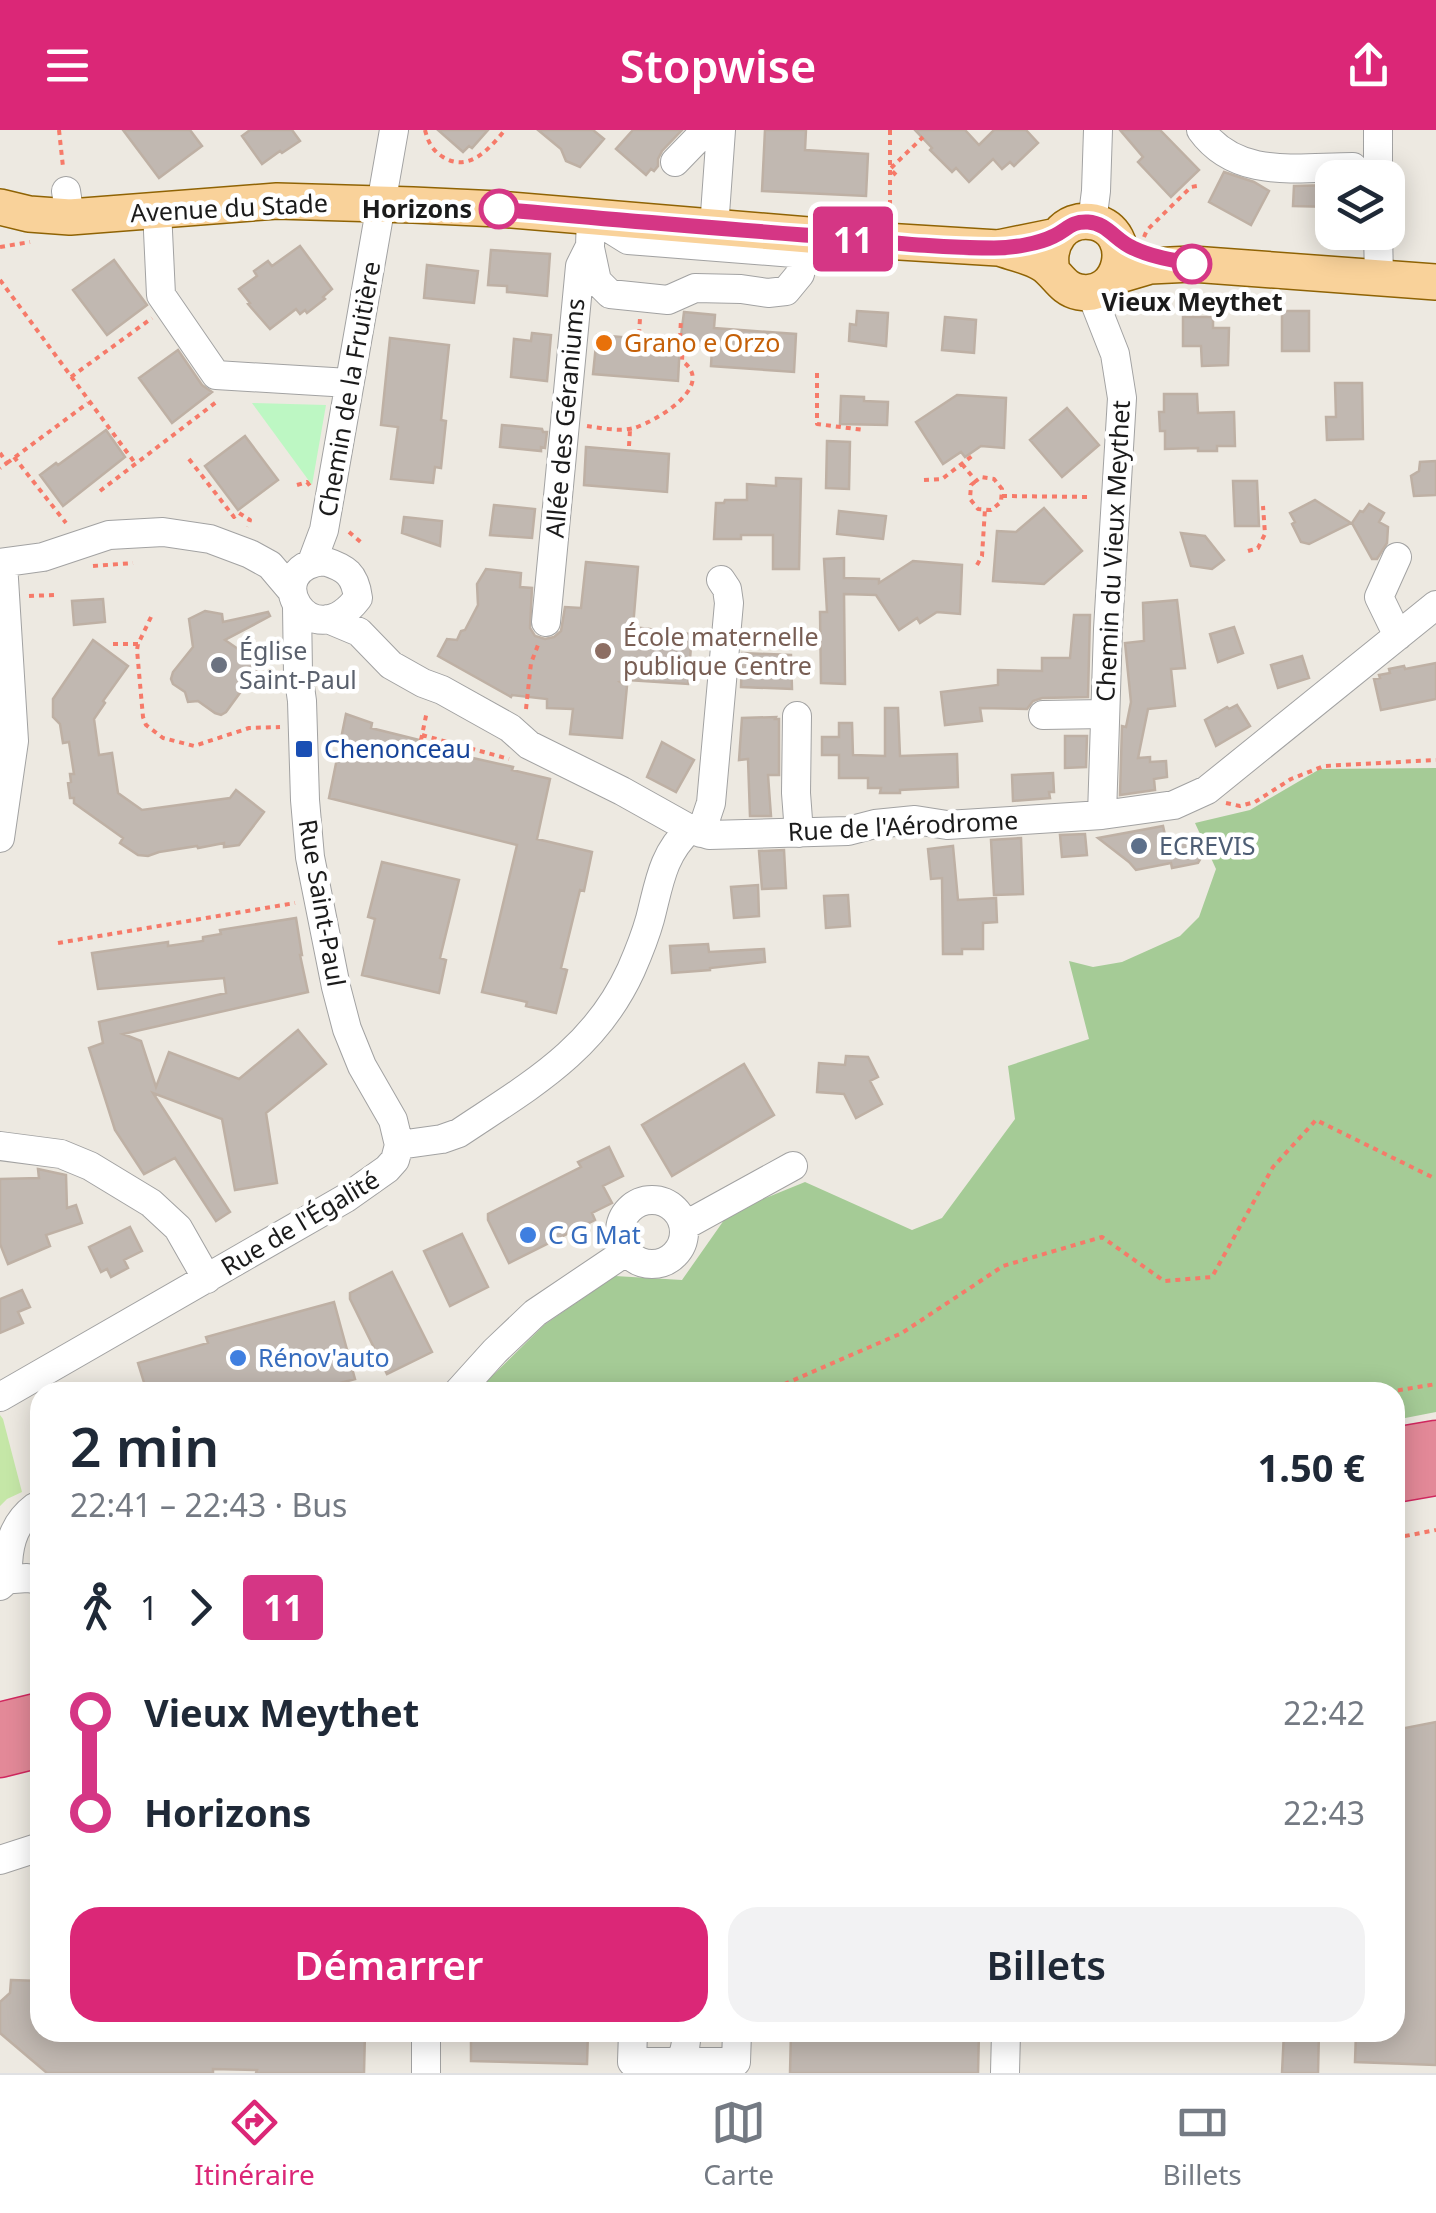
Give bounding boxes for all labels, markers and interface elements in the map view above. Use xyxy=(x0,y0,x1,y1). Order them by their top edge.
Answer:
text: Stopwise xyxy=(620,35,816,96)
icon: menu xyxy=(40,38,95,93)
icon: share xyxy=(1341,38,1396,93)
map controls xyxy=(1315,160,1405,250)
button: layers xyxy=(1315,160,1405,250)
street label: Avenue du Stade xyxy=(129,185,329,229)
marker: Horizons xyxy=(480,190,518,228)
place label: Horizons xyxy=(362,191,472,225)
line badge: 11 xyxy=(808,206,898,272)
text: 11 xyxy=(833,216,873,263)
marker: Vieux Meythet xyxy=(1173,245,1211,283)
street label: Chemin de la Fruitière xyxy=(309,258,387,519)
place label: Vieux Meythet xyxy=(1101,284,1283,318)
street label: Allée des Géraniums xyxy=(537,297,591,539)
place label: Grano e Orzo xyxy=(624,325,780,359)
marker: Grano e Orzo xyxy=(593,332,615,354)
street label: Chemin du Vieux Meythet xyxy=(1087,399,1137,703)
place label: École maternelle publique Centre xyxy=(623,619,818,682)
place label: Église Saint-Paul xyxy=(239,633,357,696)
marker: École maternelle publique Centre xyxy=(592,640,614,662)
marker: Église Saint-Paul xyxy=(208,654,230,676)
place label: Chenonceau xyxy=(324,731,471,765)
marker: Chenonceau xyxy=(293,738,315,760)
street label: Rue de l'Aérodrome xyxy=(787,802,1019,848)
street label: Rue Saint-Paul xyxy=(292,816,354,989)
place label: ECREVIS xyxy=(1159,828,1255,862)
marker: ECREVIS xyxy=(1128,835,1150,857)
street label: Rue de l'Égalité xyxy=(214,1161,385,1283)
place label: C G Mat xyxy=(548,1217,641,1251)
marker: C G Mat xyxy=(517,1224,539,1246)
place label: Rénov'auto xyxy=(258,1340,390,1374)
marker: Rénov'auto xyxy=(227,1347,249,1369)
text: 2 min xyxy=(70,1408,219,1483)
text: 1.50 € xyxy=(1257,1441,1365,1493)
text: 22:41 – 22:43 · Bus xyxy=(70,1483,347,1526)
icon: walk xyxy=(70,1580,125,1635)
icon: forward xyxy=(173,1580,228,1635)
text: 11 xyxy=(263,1584,303,1631)
text: 1 xyxy=(140,1586,158,1629)
text: Vieux Meythet xyxy=(144,1686,419,1738)
text: 22:42 xyxy=(1283,1691,1365,1734)
text: Horizons xyxy=(144,1786,311,1838)
text: 22:43 xyxy=(1283,1791,1365,1834)
button: Démarrer xyxy=(70,1907,708,2022)
button: Billets xyxy=(728,1907,1365,2022)
tab: Itinéraire xyxy=(194,2095,315,2193)
tab: Carte xyxy=(703,2095,774,2193)
tab: Billets xyxy=(1163,2095,1242,2193)

